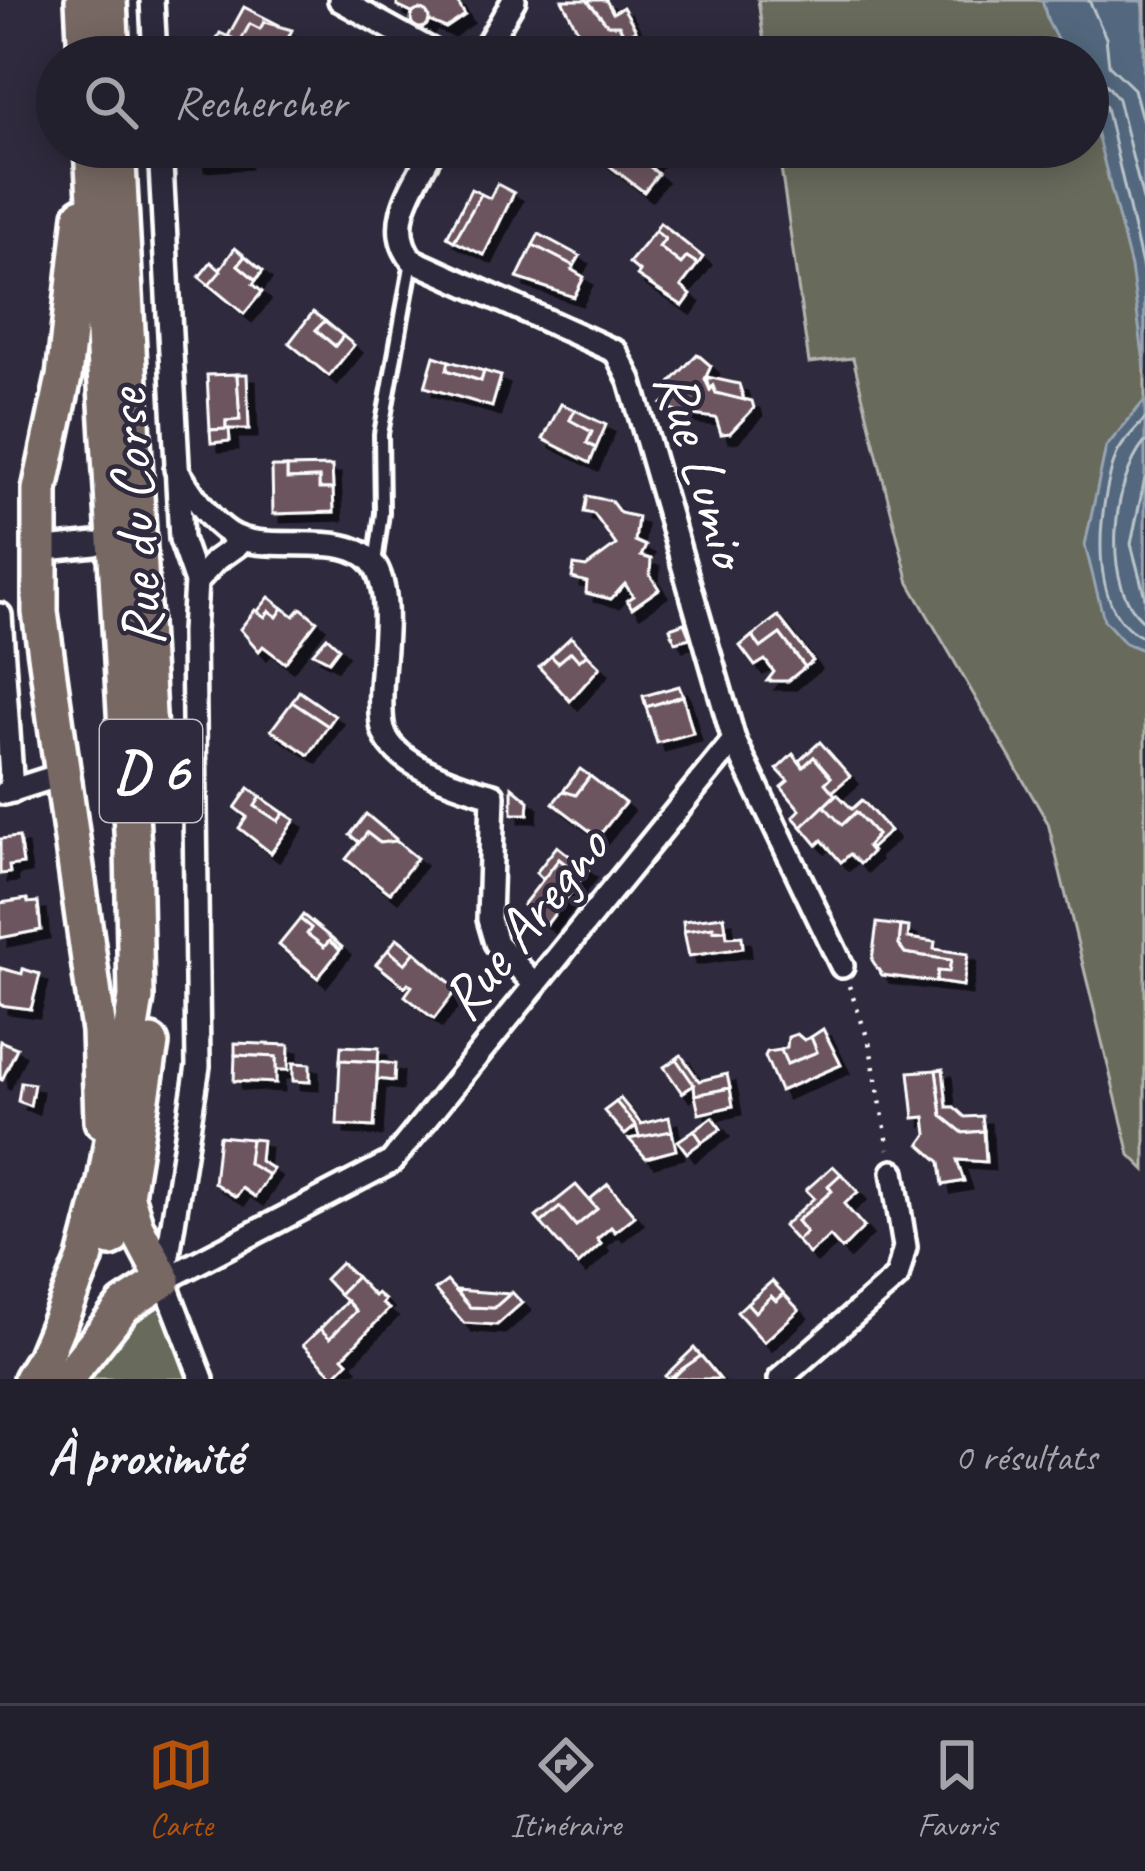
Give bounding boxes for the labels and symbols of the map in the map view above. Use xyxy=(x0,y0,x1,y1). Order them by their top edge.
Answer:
street label: Rue Lumio xyxy=(637,361,770,580)
street label: Rue du Corse xyxy=(87,384,181,650)
road number: D 6 xyxy=(100,720,202,822)
street label: Rue Aregno xyxy=(423,809,627,1035)

